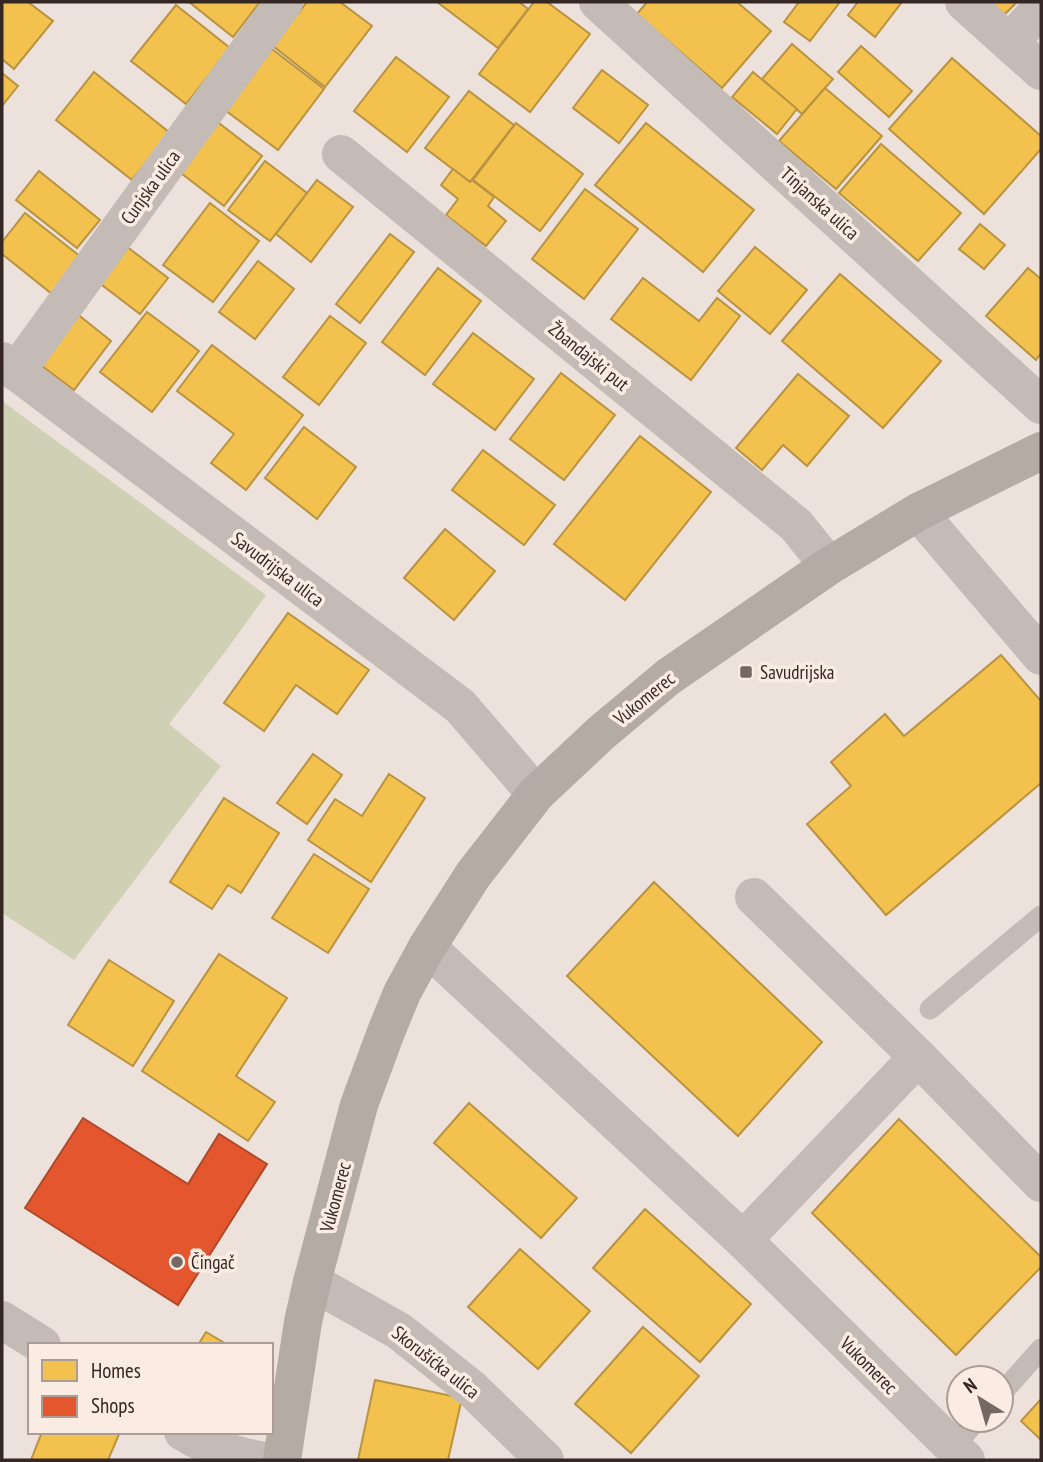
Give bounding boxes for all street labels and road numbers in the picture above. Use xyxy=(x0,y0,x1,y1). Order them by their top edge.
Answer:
street label: Cunjska ulica xyxy=(115,145,185,229)
street label: Tinjanska ulica xyxy=(776,161,864,245)
street label: Žbandajski put xyxy=(544,316,635,396)
street label: Savudrijska ulica xyxy=(227,526,329,612)
street label: Vukomerec xyxy=(608,666,680,730)
street label: Vukomerec xyxy=(314,1159,356,1236)
street label: Skorušićka ulica xyxy=(387,1320,485,1404)
street label: Vukomerec xyxy=(835,1331,903,1399)

